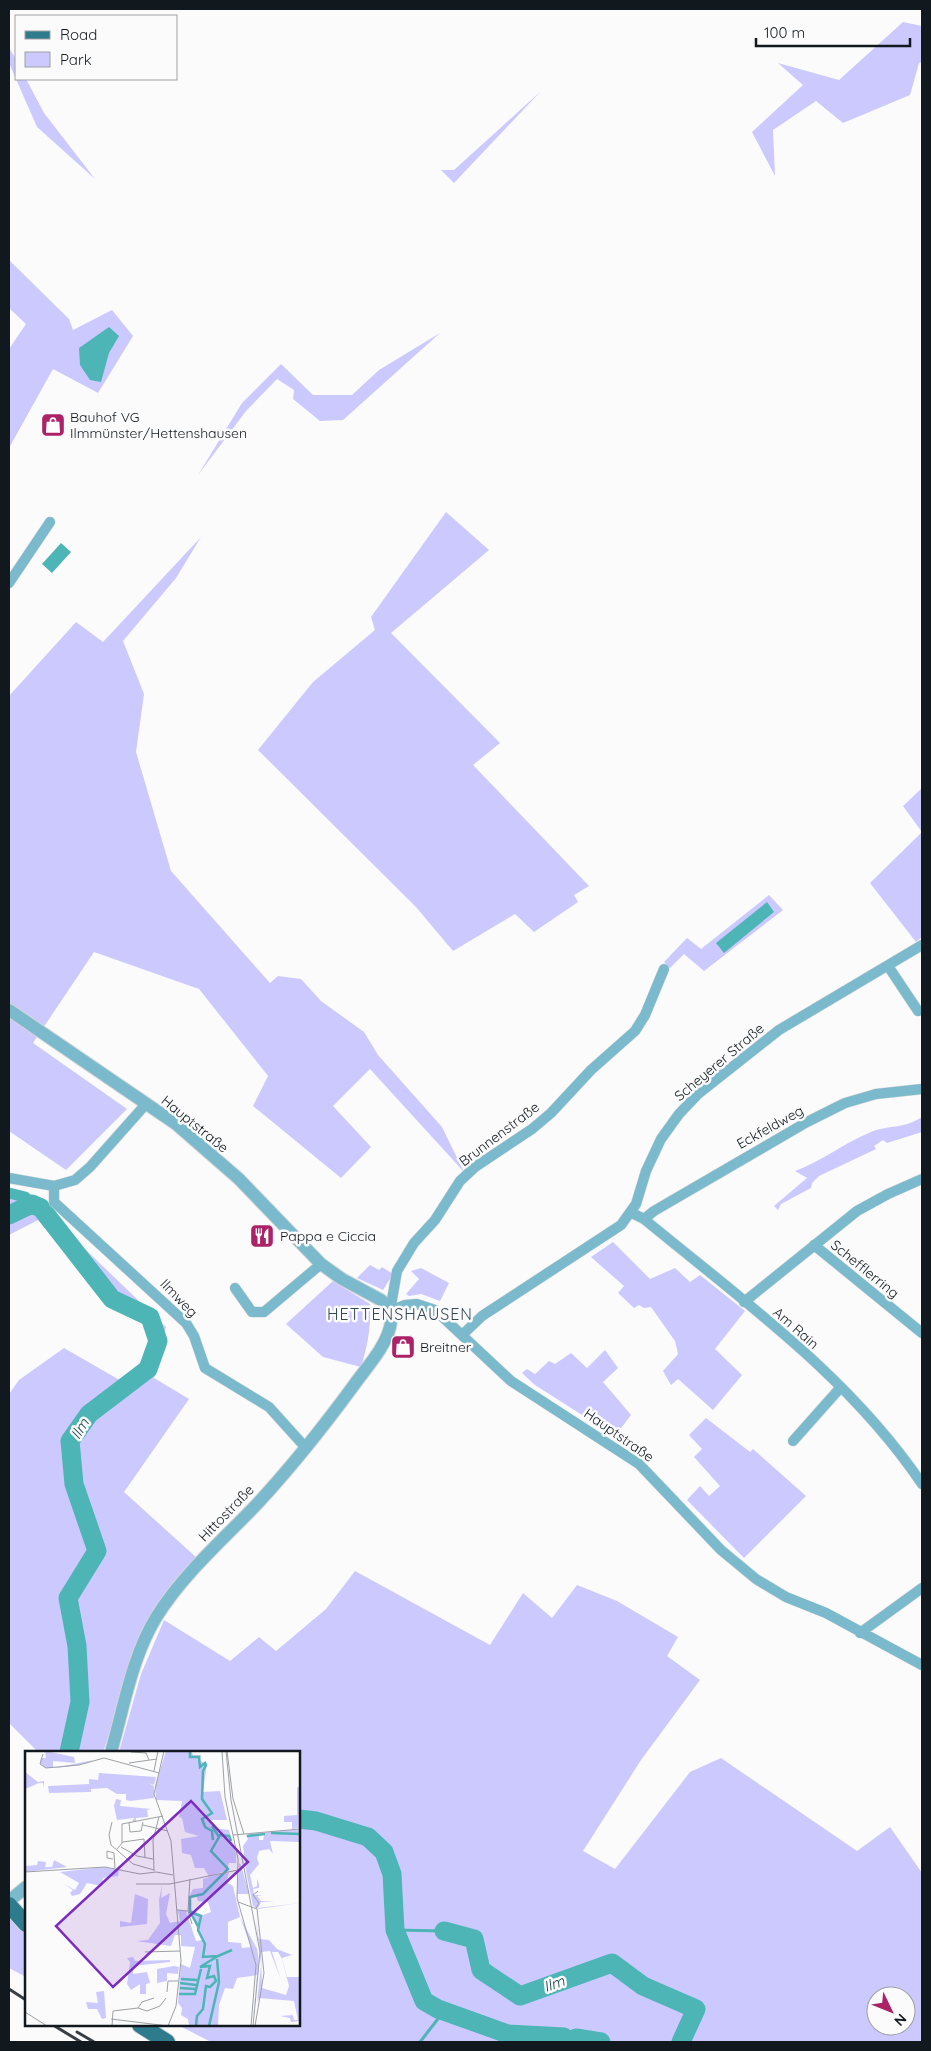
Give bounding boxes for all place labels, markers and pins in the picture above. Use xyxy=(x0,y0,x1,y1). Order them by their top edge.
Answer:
place label: Bauhof VG Ilmmünster/Hettenshausen xyxy=(70,408,247,442)
shop icon: Bauhof VG Ilmmünster/Hettenshausen xyxy=(40,412,66,438)
restaurant icon: Pappa e Ciccia xyxy=(249,1223,275,1249)
place label: Pappa e Ciccia xyxy=(280,1227,376,1245)
shop icon: Breitner xyxy=(390,1334,416,1360)
place label: Breitner xyxy=(420,1338,472,1356)

